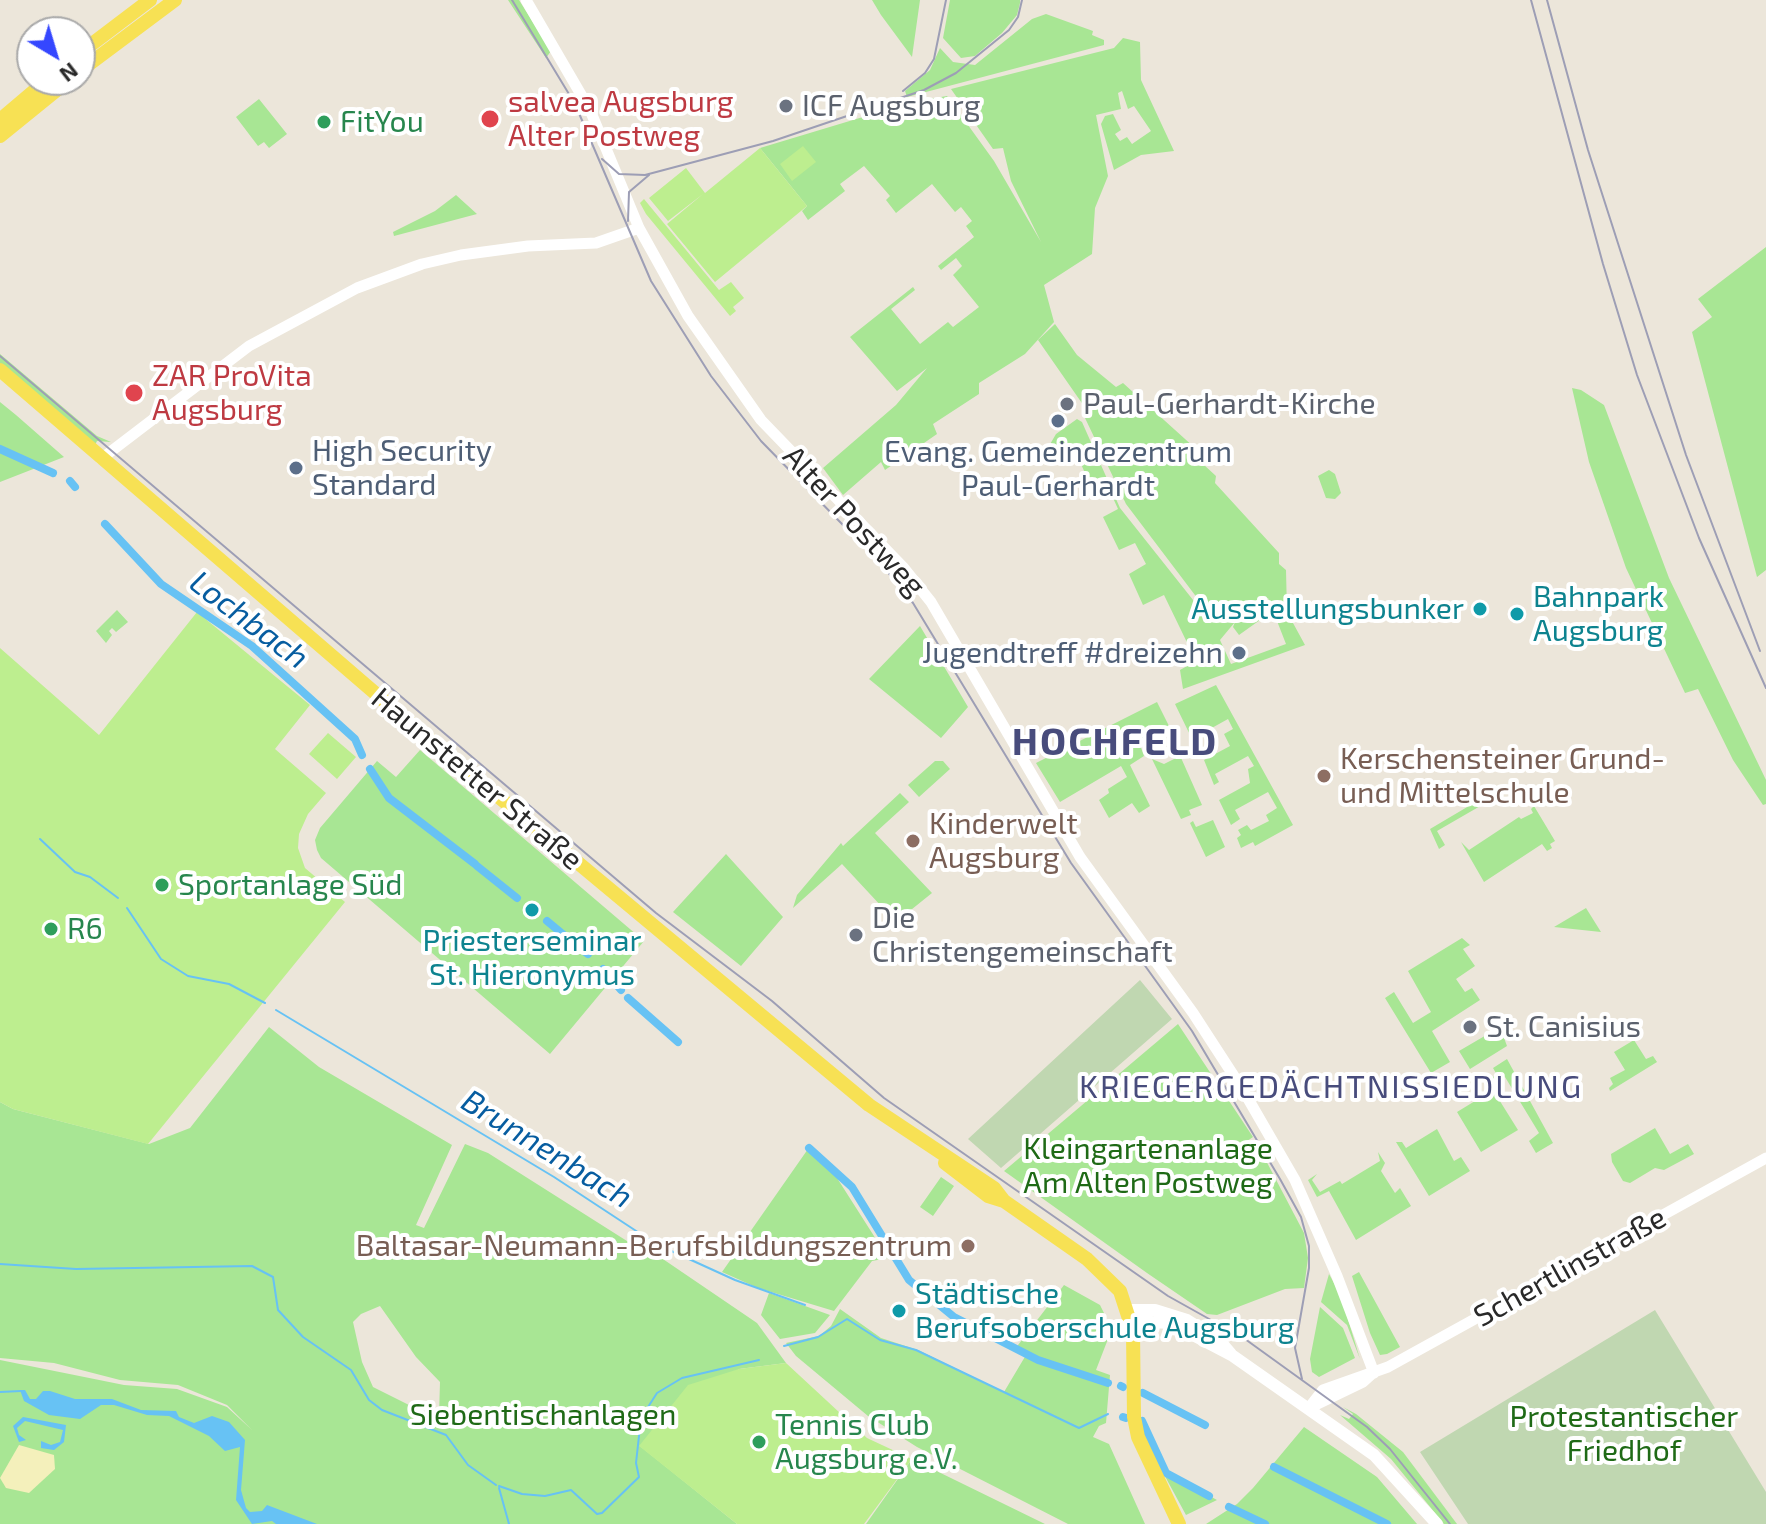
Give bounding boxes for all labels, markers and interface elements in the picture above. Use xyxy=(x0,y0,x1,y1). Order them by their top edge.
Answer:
north arrow xyxy=(16,16,96,96)
text: N xyxy=(55,58,84,88)
place label: salvea Augsburg Alter Postweg xyxy=(508,84,734,154)
place label: ICF Augsburg xyxy=(802,88,980,124)
marker: ICF Augsburg xyxy=(777,97,795,115)
place label: FitYou xyxy=(340,104,424,140)
marker: salvea Augsburg Alter Postweg xyxy=(479,108,501,130)
marker: FitYou xyxy=(315,113,333,131)
place label: ZAR ProVita Augsburg xyxy=(152,358,312,428)
marker: ZAR ProVita Augsburg xyxy=(123,382,145,404)
place label: Paul-Gerhardt-Kirche xyxy=(1083,386,1376,422)
marker: Paul-Gerhardt-Kirche xyxy=(1058,395,1076,413)
marker: Evang. Gemeindezentrum Paul-Gerhardt xyxy=(1049,412,1067,430)
place label: High Security Standard xyxy=(312,433,492,504)
place label: Evang. Gemeindezentrum Paul-Gerhardt xyxy=(884,434,1232,504)
street label: Alter Postweg xyxy=(775,438,933,604)
marker: High Security Standard xyxy=(287,459,305,477)
water label: Lochbach xyxy=(182,563,316,677)
place label: Bahnpark Augsburg xyxy=(1533,579,1664,650)
place label: Ausstellungsbunker xyxy=(1191,591,1464,627)
marker: Ausstellungsbunker xyxy=(1471,600,1489,618)
marker: Bahnpark Augsburg xyxy=(1508,605,1526,623)
place label: Jugendtreff #dreizehn xyxy=(922,635,1223,671)
marker: Jugendtreff #dreizehn xyxy=(1230,644,1248,662)
street label: Haunstetter Straße xyxy=(364,680,590,878)
district label: HOCHFELD xyxy=(1012,719,1218,765)
place label: Kerschensteiner Grund- und Mittelschule xyxy=(1340,741,1665,812)
marker: Kerschensteiner Grund- und Mittelschule xyxy=(1315,767,1333,785)
place label: Kinderwelt Augsburg xyxy=(929,806,1078,876)
marker: Kinderwelt Augsburg xyxy=(904,832,922,850)
place label: Sportanlage Süd xyxy=(178,867,403,903)
marker: Sportanlage Süd xyxy=(153,876,171,894)
place label: Die Christengemeinschaft xyxy=(872,900,1173,970)
marker: Priesterseminar St. Hieronymus xyxy=(523,901,541,919)
place label: R6 xyxy=(67,911,103,947)
marker: R6 xyxy=(42,920,60,938)
place label: Priesterseminar St. Hieronymus xyxy=(422,923,642,994)
marker: Die Christengemeinschaft xyxy=(847,926,865,944)
place label: St. Canisius xyxy=(1486,1009,1641,1045)
marker: St. Canisius xyxy=(1461,1018,1479,1036)
district label: KRIEGERGEDÄCHTNISSIEDLUNG xyxy=(1079,1068,1583,1106)
water label: Brunnenbach xyxy=(455,1081,639,1217)
park label: Kleingartenanlage Am Alten Postweg xyxy=(1023,1131,1273,1202)
street label: Schertlinstraße xyxy=(1468,1199,1672,1335)
place label: Baltasar-Neumann-Berufsbildungszentrum xyxy=(356,1228,952,1264)
marker: Baltasar-Neumann-Berufsbildungszentrum xyxy=(959,1237,977,1255)
place label: Städtische Berufsoberschule Augsburg xyxy=(915,1276,1294,1346)
marker: Städtische Berufsoberschule Augsburg xyxy=(890,1302,908,1320)
park label: Siebentischanlagen xyxy=(410,1397,676,1433)
park label: Protestantischer Friedhof xyxy=(1510,1399,1738,1470)
place label: Tennis Club Augsburg e.V. xyxy=(775,1407,958,1478)
marker: Tennis Club Augsburg e.V. xyxy=(750,1433,768,1451)

